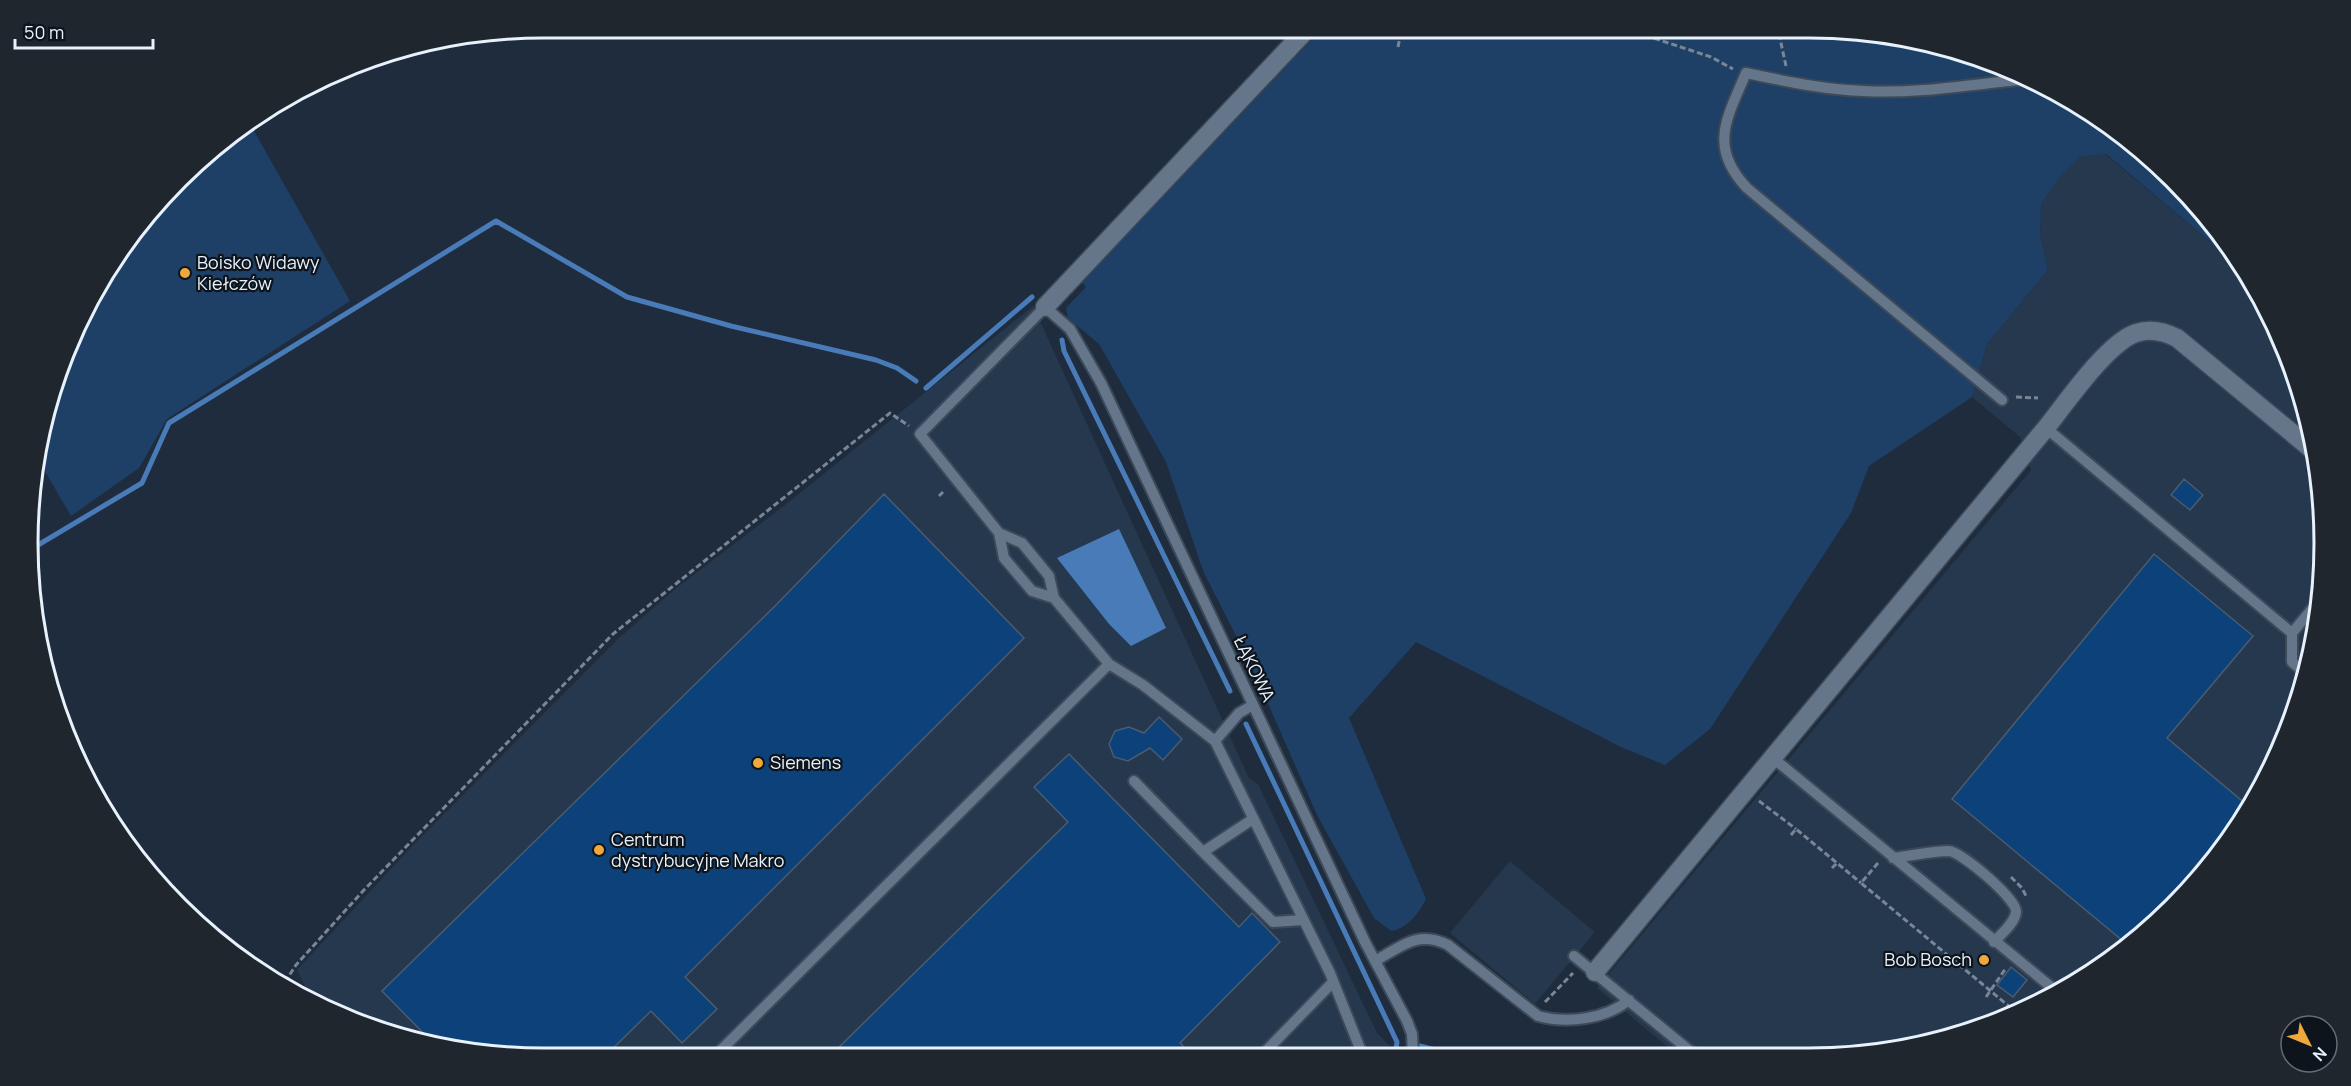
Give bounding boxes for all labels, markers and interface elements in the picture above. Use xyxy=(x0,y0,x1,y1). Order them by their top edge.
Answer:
scale bar xyxy=(15,12,153,50)
text: 50 m xyxy=(24,20,64,44)
place label: Boisko Widawy Kiełczów xyxy=(197,250,320,295)
marker: Boisko Widawy Kiełczów xyxy=(178,266,192,280)
street label: ŁĄKOWA xyxy=(1229,632,1281,706)
place label: Siemens xyxy=(770,750,841,774)
marker: Siemens xyxy=(751,756,765,770)
place label: Centrum dystrybucyjne Makro xyxy=(611,827,784,872)
marker: Centrum dystrybucyjne Makro xyxy=(592,843,606,857)
place label: Bob Bosch xyxy=(1884,947,1972,971)
marker: Bob Bosch xyxy=(1977,953,1991,967)
north arrow xyxy=(2279,1014,2339,1074)
text: N xyxy=(2308,1043,2332,1066)

